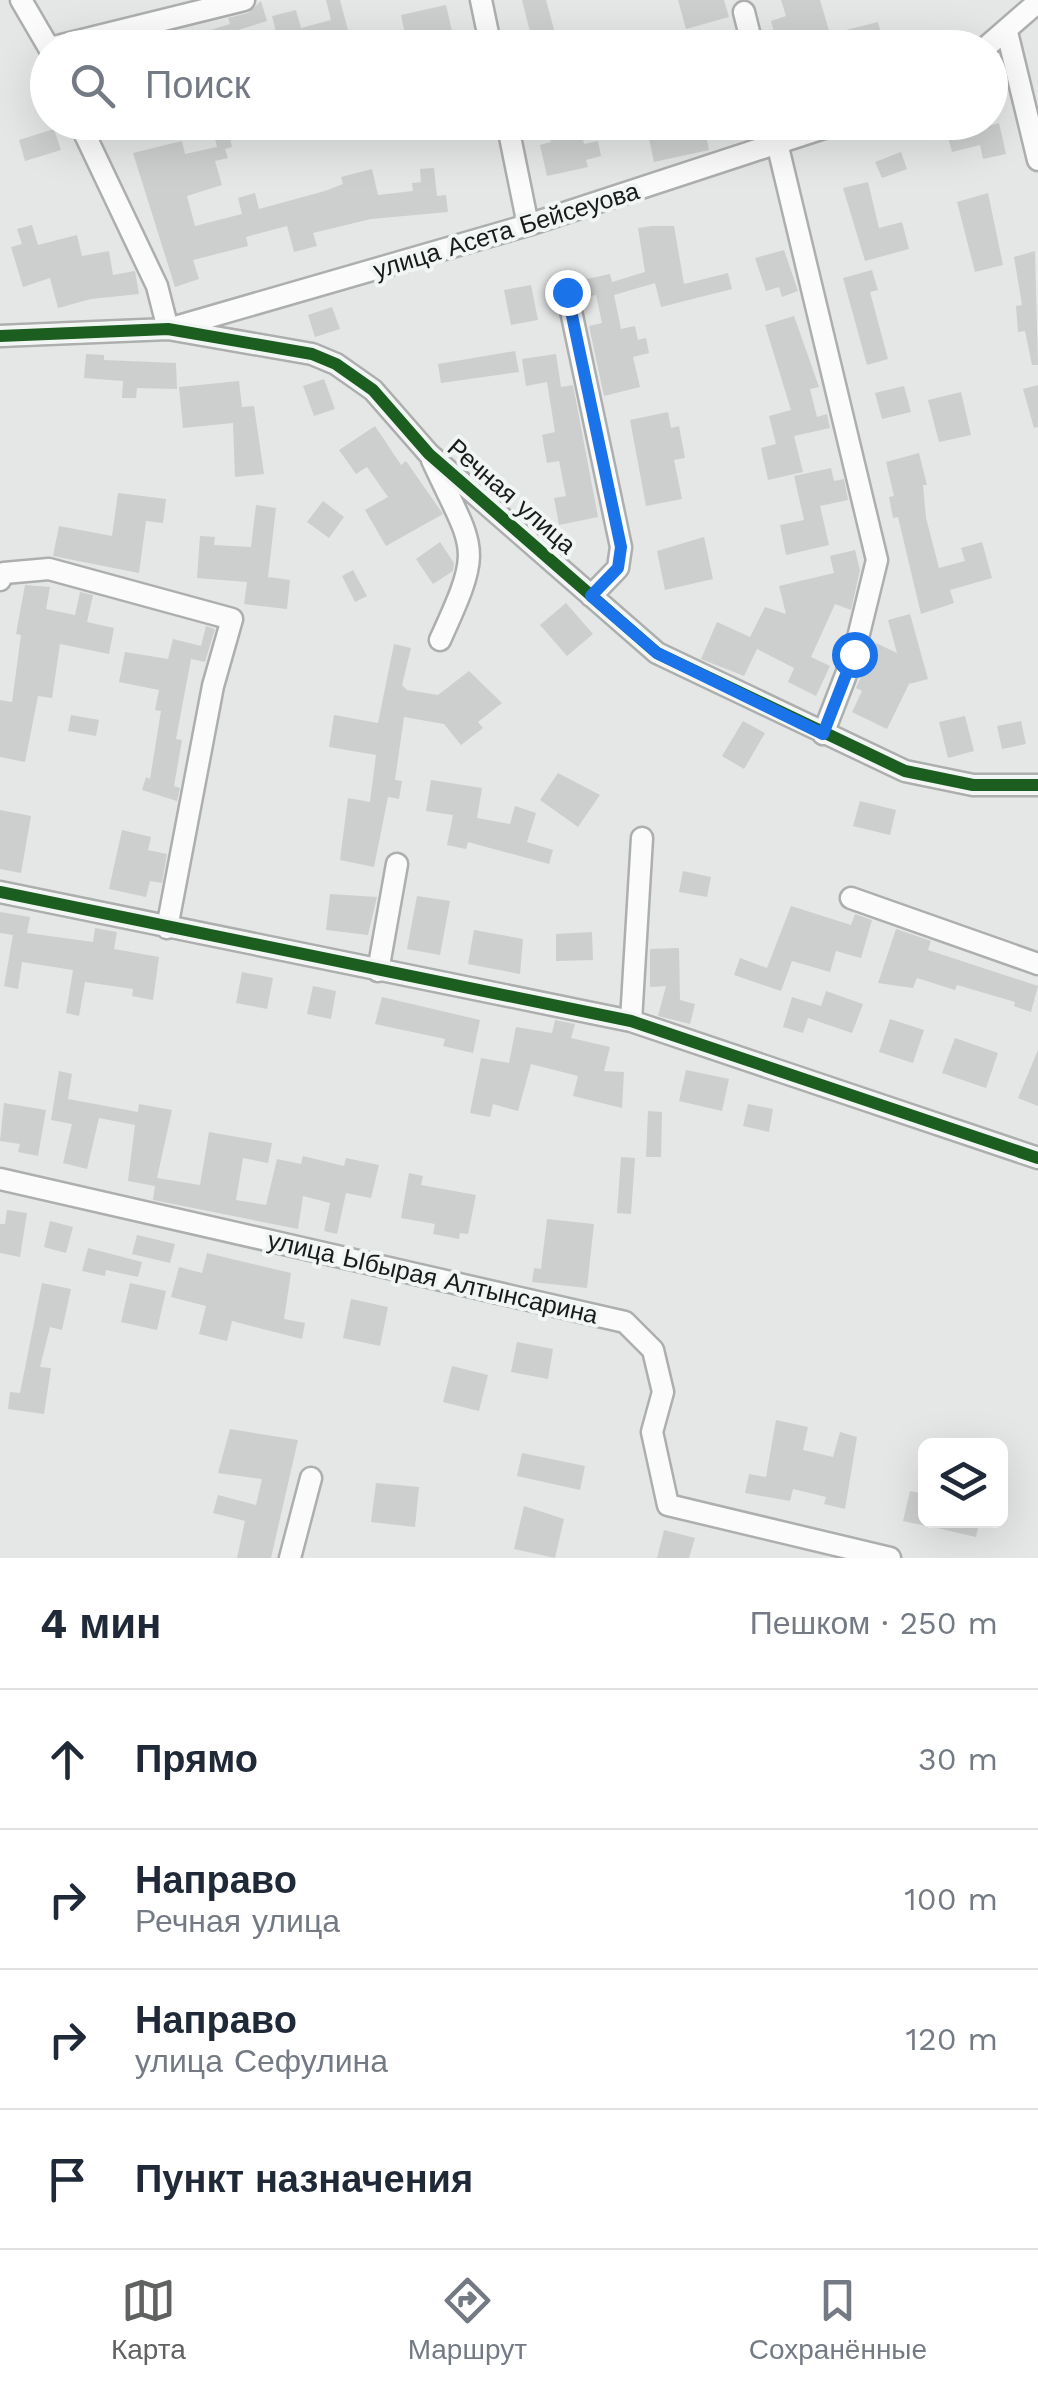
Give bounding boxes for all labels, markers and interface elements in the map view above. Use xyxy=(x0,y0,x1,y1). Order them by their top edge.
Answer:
search box xyxy=(30,30,1008,140)
icon: search xyxy=(65,58,120,113)
text: Поиск xyxy=(145,63,250,107)
street label: улица Асета Бейсеуова xyxy=(370,176,643,285)
route end xyxy=(545,270,591,316)
street label: Речная улица xyxy=(442,433,582,560)
route start xyxy=(832,632,878,678)
street label: улица Ыбырая Алтынсарина xyxy=(265,1225,601,1330)
map controls xyxy=(918,1438,1008,1528)
button: layers xyxy=(918,1438,1008,1528)
text: 4 мин xyxy=(40,1599,161,1648)
text: Пешком · 250 m xyxy=(750,1604,998,1642)
icon: ahead xyxy=(40,1732,95,1787)
text: Прямо xyxy=(135,1737,258,1781)
text: 30 m xyxy=(918,1740,998,1778)
text: Направо xyxy=(135,1858,297,1902)
icon: right xyxy=(40,1872,95,1927)
text: 100 m xyxy=(904,1880,998,1918)
text: Речная улица xyxy=(135,1902,340,1940)
text: Направо xyxy=(135,1998,297,2042)
icon: right xyxy=(40,2012,95,2067)
text: 120 m xyxy=(906,2020,998,2058)
text: улица Сефулина xyxy=(135,2042,388,2080)
icon: arrive xyxy=(40,2152,95,2207)
text: Пункт назначения xyxy=(135,2157,473,2201)
tab: Карта xyxy=(111,2273,186,2366)
tab: Маршрут xyxy=(408,2273,527,2366)
tab: Сохранённые xyxy=(749,2273,927,2366)

